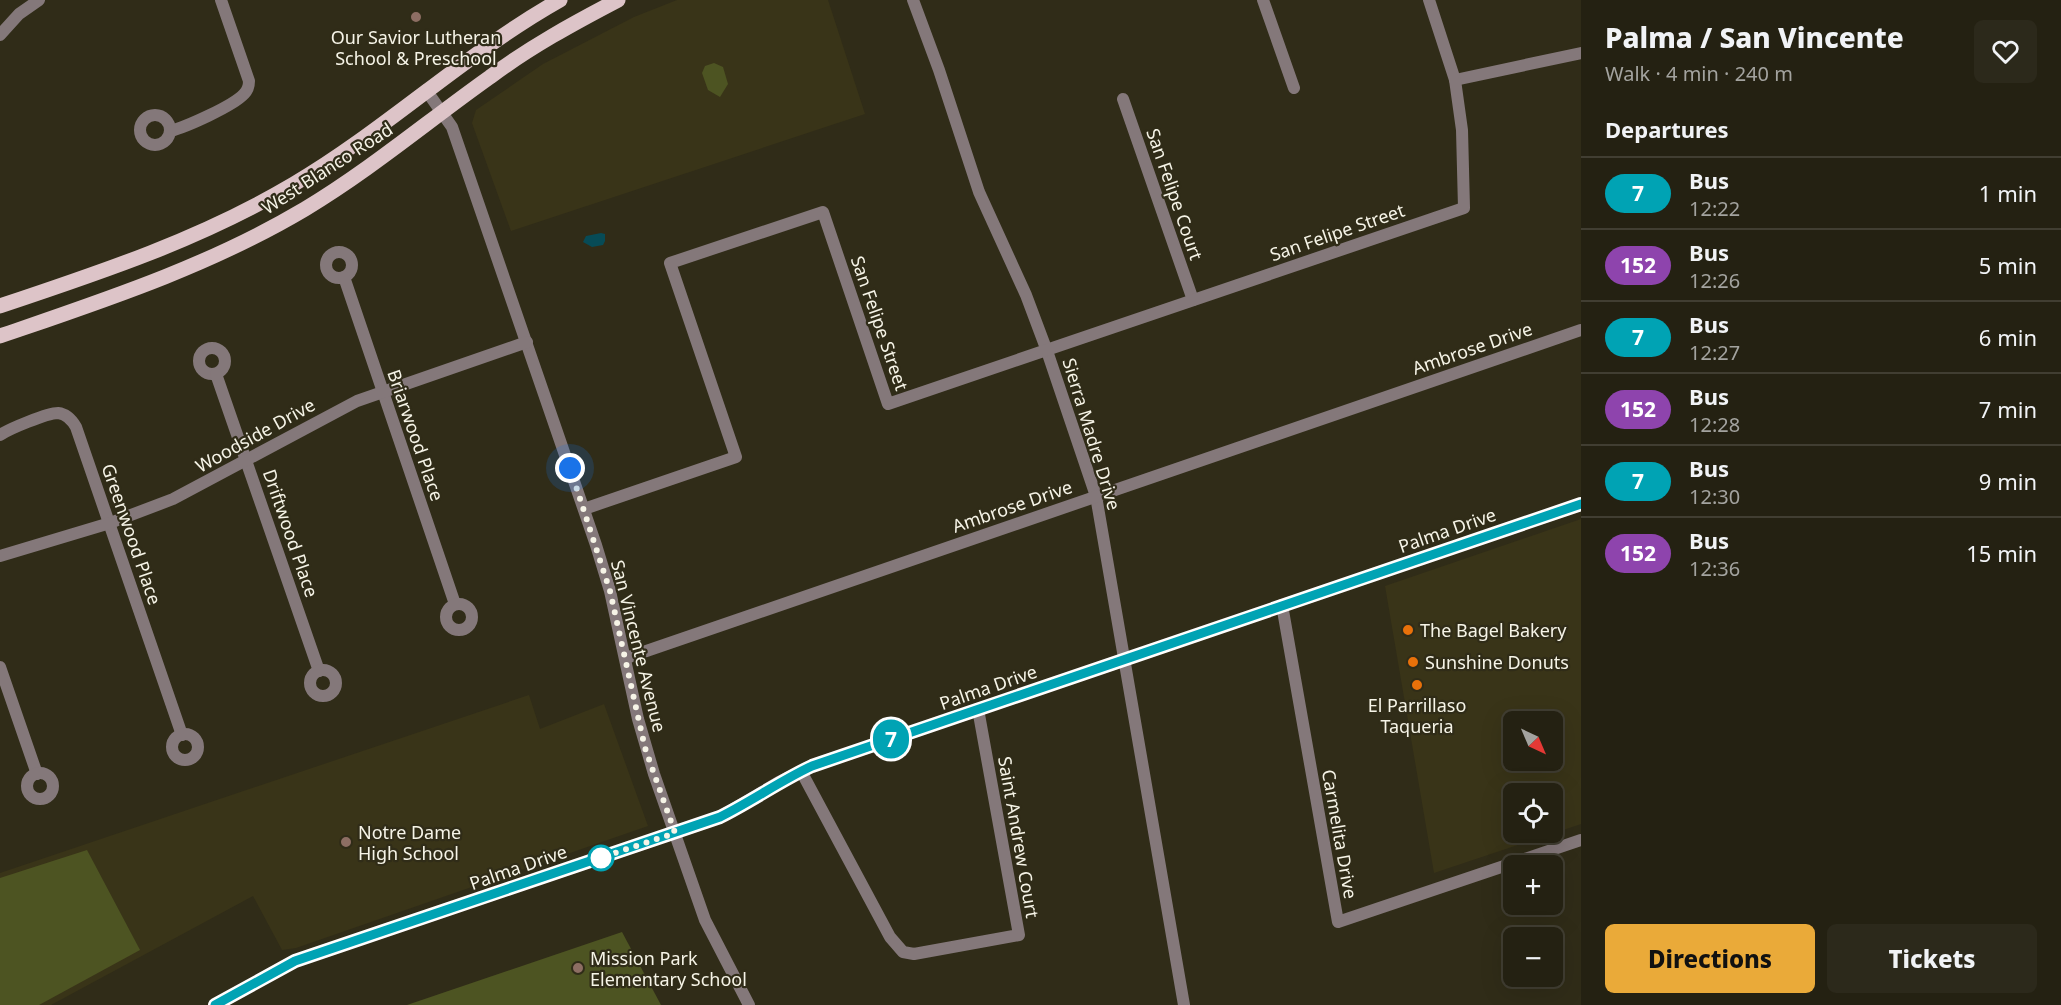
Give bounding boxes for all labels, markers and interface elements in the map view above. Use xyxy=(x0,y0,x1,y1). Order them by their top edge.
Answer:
marker: Our Savior Lutheran School & Preschool xyxy=(409,10,423,24)
text: Palma / San Vincente xyxy=(1605,18,1904,56)
button: heart xyxy=(1974,20,2037,83)
place label: Our Savior Lutheran School & Preschool xyxy=(331,25,501,70)
text: Walk · 4 min · 240 m xyxy=(1605,60,1793,87)
text: Departures xyxy=(1605,114,1729,144)
street label: West Blanco Road xyxy=(257,117,397,219)
street label: San Felipe Court xyxy=(1141,125,1209,264)
text: Bus xyxy=(1689,165,1729,195)
text: 1 min xyxy=(1979,178,2037,208)
text: 7 xyxy=(1632,179,1644,207)
text: 12:22 xyxy=(1689,195,1740,222)
street label: San Felipe Street xyxy=(1267,198,1408,266)
text: Bus xyxy=(1689,237,1729,267)
text: 5 min xyxy=(1979,250,2037,280)
text: 152 xyxy=(1620,251,1656,279)
street label: San Felipe Street xyxy=(846,253,914,394)
text: 12:26 xyxy=(1689,267,1740,294)
text: Bus xyxy=(1689,309,1729,339)
street label: Ambrose Drive xyxy=(1409,316,1535,380)
text: 6 min xyxy=(1979,322,2037,352)
text: 7 xyxy=(1632,323,1644,351)
text: 12:27 xyxy=(1689,339,1740,366)
street label: Sierra Madre Drive xyxy=(1057,355,1127,513)
street label: Briarwood Place xyxy=(382,366,450,504)
text: Bus xyxy=(1689,381,1729,411)
street label: Woodside Drive xyxy=(191,392,319,478)
text: 7 min xyxy=(1979,394,2037,424)
text: 152 xyxy=(1620,395,1656,423)
text: 12:28 xyxy=(1689,411,1740,438)
your location xyxy=(555,453,585,483)
text: Bus xyxy=(1689,453,1729,483)
street label: Greenwood Place xyxy=(97,460,167,608)
street label: Driftwood Place xyxy=(258,466,324,600)
text: 9 min xyxy=(1979,466,2037,496)
text: 7 xyxy=(1632,467,1644,495)
street label: Ambrose Drive xyxy=(949,474,1075,538)
text: 12:30 xyxy=(1689,483,1740,510)
street label: Palma Drive xyxy=(1395,502,1499,558)
text: Bus xyxy=(1689,525,1729,555)
text: 15 min xyxy=(1966,538,2037,568)
text: 152 xyxy=(1620,539,1656,567)
text: 12:36 xyxy=(1689,555,1740,582)
street label: San Vincente Avenue xyxy=(606,557,672,735)
place label: The Bagel Bakery xyxy=(1420,618,1567,642)
marker: The Bagel Bakery xyxy=(1401,623,1415,637)
place label: Sunshine Donuts xyxy=(1425,650,1569,674)
marker: Sunshine Donuts xyxy=(1406,655,1420,669)
street label: Palma Drive xyxy=(936,659,1040,715)
marker: El Parrillaso Taqueria xyxy=(1410,678,1424,692)
place label: El Parrillaso Taqueria xyxy=(1368,693,1466,738)
north arrow xyxy=(1503,711,1563,771)
map controls xyxy=(1503,711,1563,987)
line badge: 7 xyxy=(872,720,910,758)
text: 7 xyxy=(885,725,897,753)
street label: Saint Andrew Court xyxy=(993,754,1045,920)
street label: Carmelita Drive xyxy=(1317,767,1363,901)
button: locate xyxy=(1503,783,1563,843)
place label: Notre Dame High School xyxy=(358,820,461,865)
marker: Notre Dame High School xyxy=(339,835,353,849)
street label: Palma Drive xyxy=(466,839,570,895)
unlabelled marker xyxy=(588,845,614,871)
button: + xyxy=(1503,855,1563,915)
button: Directions xyxy=(1605,924,1815,993)
button: Tickets xyxy=(1827,924,2037,993)
button: − xyxy=(1503,927,1563,987)
place label: Mission Park Elementary School xyxy=(590,946,747,991)
marker: Mission Park Elementary School xyxy=(571,961,585,975)

